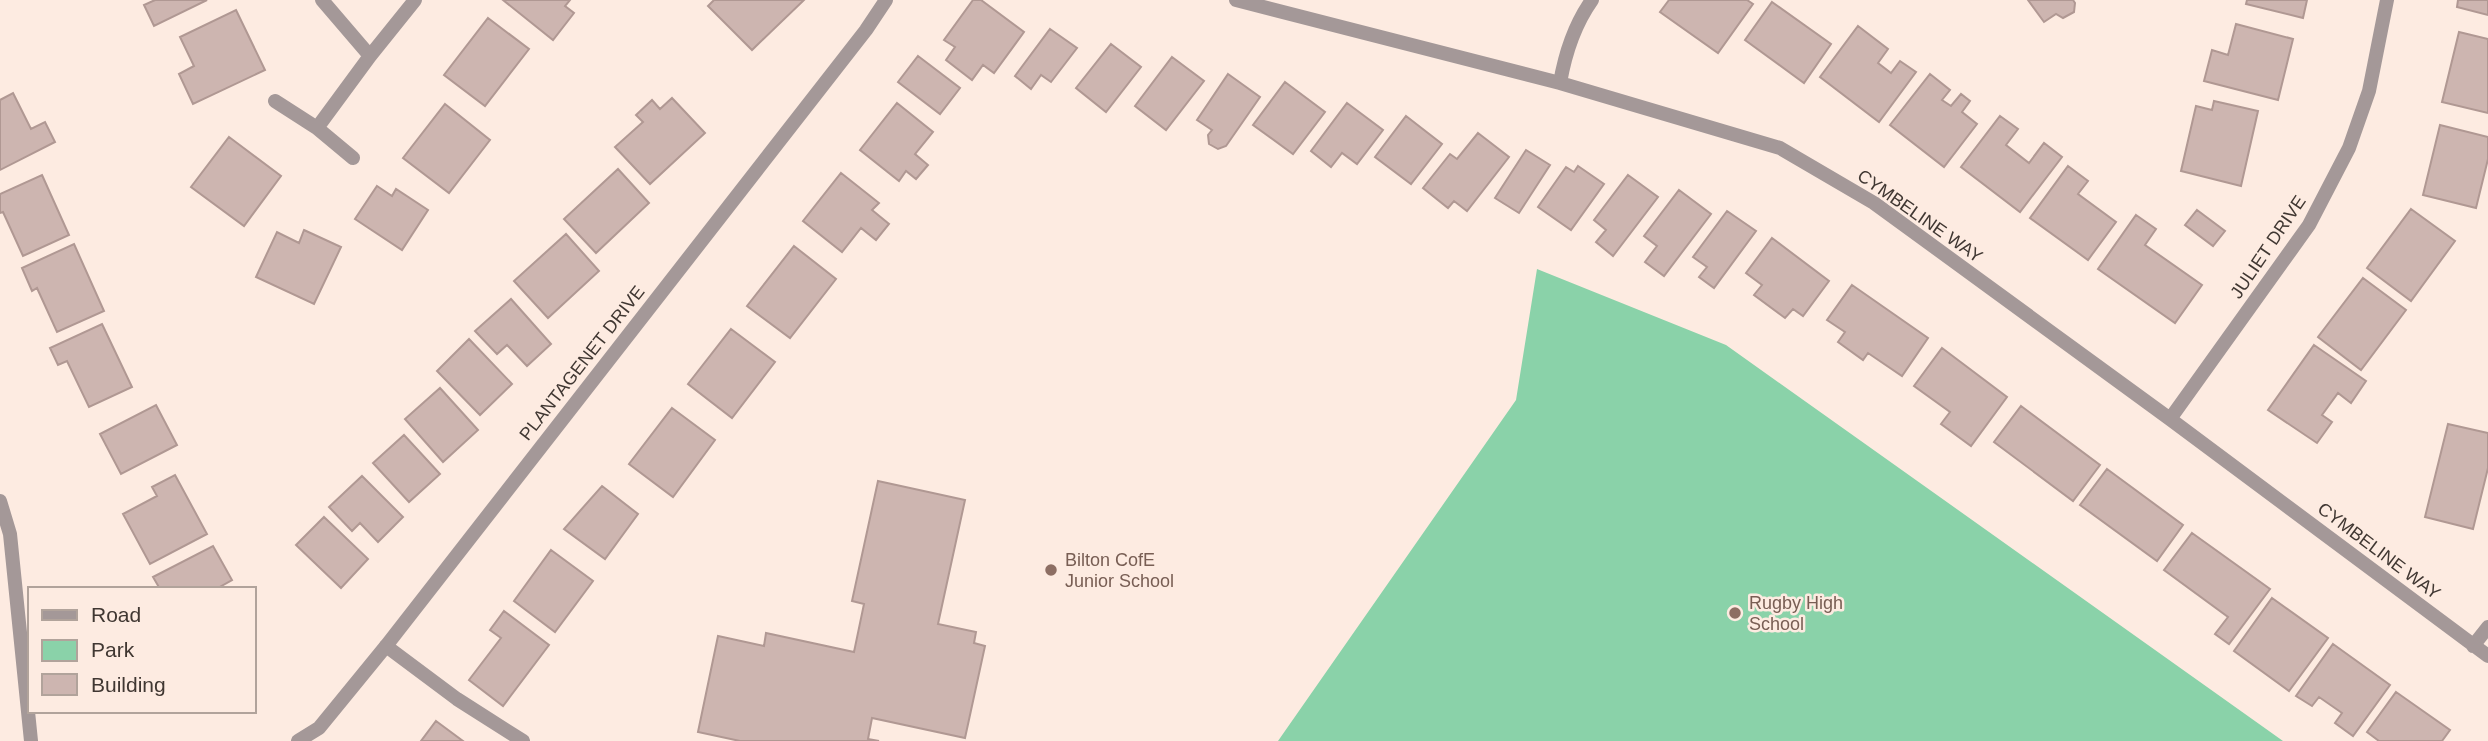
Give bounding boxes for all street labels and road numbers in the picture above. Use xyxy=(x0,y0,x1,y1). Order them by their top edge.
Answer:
street label: CYMBELINE WAY xyxy=(1854,165,1986,267)
street label: JULIET DRIVE xyxy=(2226,192,2310,302)
street label: PLANTAGENET DRIVE xyxy=(516,282,648,444)
street label: CYMBELINE WAY xyxy=(2314,498,2444,604)

